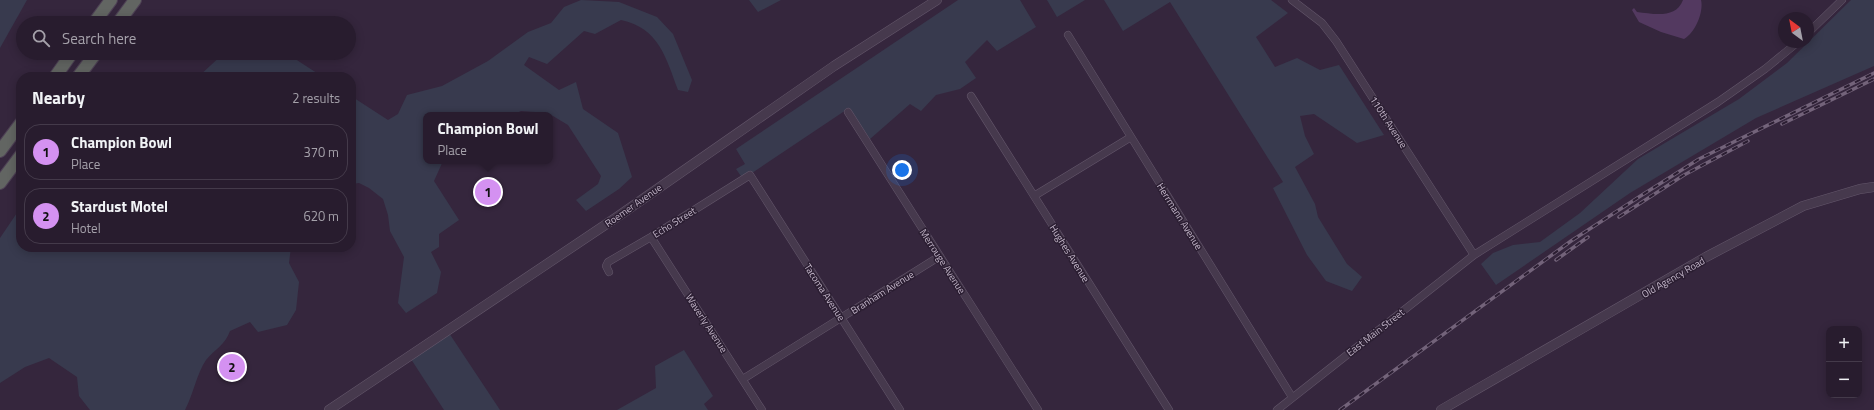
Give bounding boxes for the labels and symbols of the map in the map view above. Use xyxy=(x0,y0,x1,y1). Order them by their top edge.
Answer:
north arrow xyxy=(1778,12,1814,48)
street label: 110th Avenue xyxy=(1366,93,1411,151)
your location xyxy=(892,160,912,180)
pin: 1 xyxy=(475,177,501,207)
street label: Roemer Avenue xyxy=(602,180,665,231)
street label: Herrmann Avenue xyxy=(1153,180,1206,253)
street label: Echo Street xyxy=(650,203,699,242)
street label: Hughes Avenue xyxy=(1046,221,1093,285)
street label: Merrouge Avenue xyxy=(916,226,969,297)
street label: Old Agency Road xyxy=(1639,253,1708,302)
street label: Tacoma Avenue xyxy=(800,261,849,324)
street label: Branham Avenue xyxy=(848,267,917,318)
street label: Waverly Avenue xyxy=(682,291,731,356)
street label: East Main Street xyxy=(1343,305,1408,360)
pin: 2 xyxy=(219,352,245,382)

